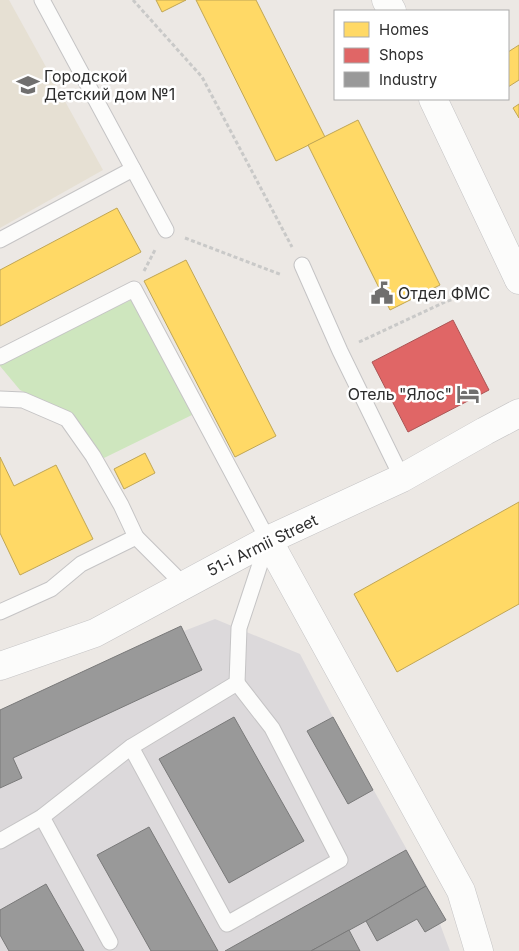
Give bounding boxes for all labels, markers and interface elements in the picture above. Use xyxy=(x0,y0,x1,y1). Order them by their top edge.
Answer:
legend xyxy=(334,10,509,100)
text: Homes xyxy=(379,20,429,39)
text: Shops xyxy=(379,45,424,64)
place label: Городской Детский дом №1 xyxy=(44,66,175,104)
text: Industry xyxy=(379,70,438,89)
school or university icon: Городской Детский дом №1 xyxy=(15,72,41,98)
public building icon: Отдел ФМС xyxy=(369,280,395,306)
place label: Отдел ФМС xyxy=(398,283,490,303)
hotel icon: Отель "Ялос" xyxy=(455,381,481,407)
place label: Отель "Ялос" xyxy=(348,384,452,404)
street label: 51-i Armii Street xyxy=(203,510,321,580)

